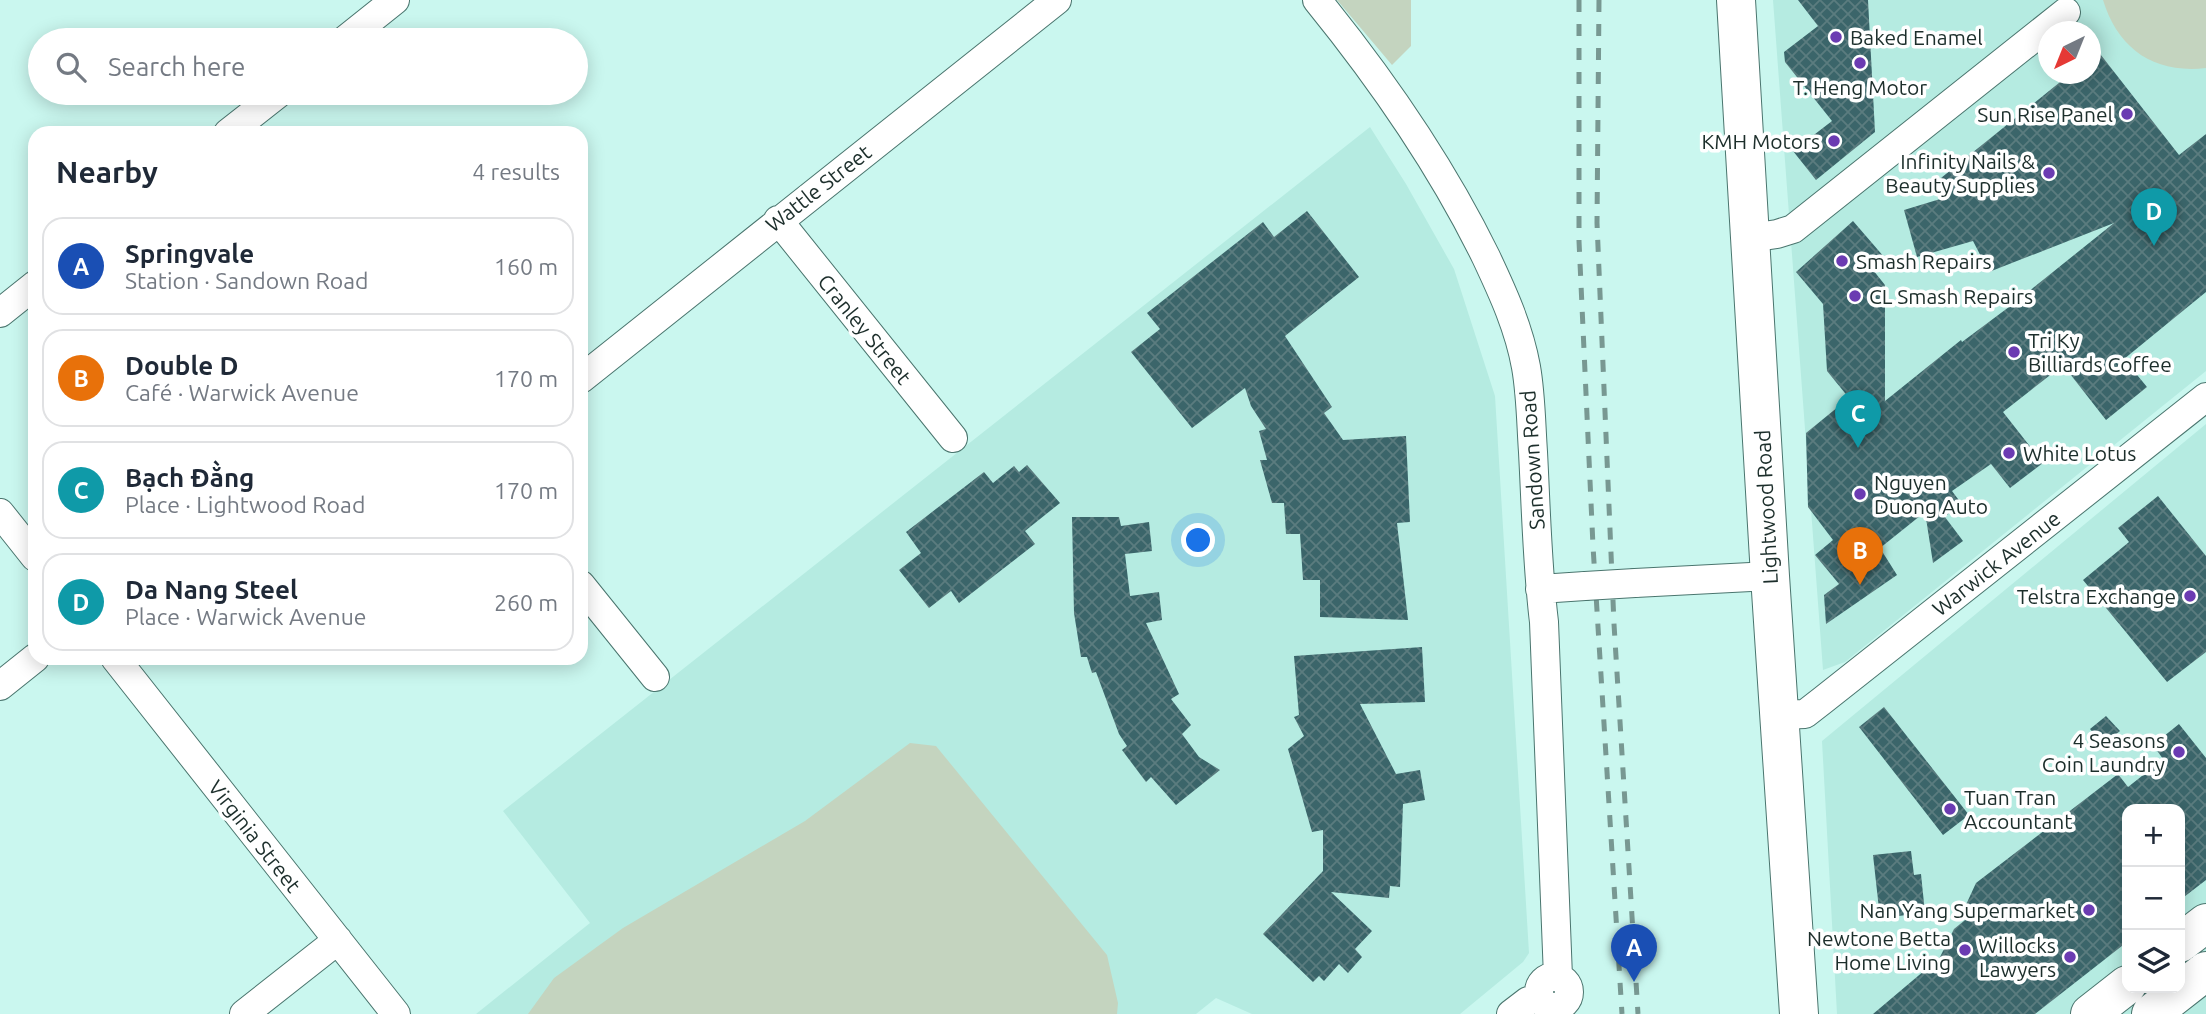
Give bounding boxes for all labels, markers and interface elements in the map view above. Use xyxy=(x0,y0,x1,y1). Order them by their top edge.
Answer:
north arrow xyxy=(2038,21,2101,84)
place label: Baked Enamel xyxy=(1850,25,1983,49)
search box xyxy=(28,28,588,105)
marker: Baked Enamel xyxy=(1828,29,1844,45)
icon: search xyxy=(52,48,90,86)
text: Search here xyxy=(108,52,245,81)
marker: T. Heng Motor xyxy=(1852,55,1868,71)
place label: T. Heng Motor xyxy=(1793,75,1927,99)
place label: Sun Rise Panel xyxy=(1977,102,2113,126)
marker: Sun Rise Panel xyxy=(2119,106,2135,122)
place label: KMH Motors xyxy=(1701,129,1820,153)
marker: KMH Motors xyxy=(1826,133,1842,149)
street label: Wattle Street xyxy=(761,139,875,237)
place label: Infinity Nails & Beauty Supplies xyxy=(1885,149,2035,197)
text: Nearby xyxy=(56,155,158,189)
text: 4 results xyxy=(472,159,560,184)
marker: Infinity Nails & Beauty Supplies xyxy=(2041,165,2057,181)
pin: D xyxy=(2131,188,2177,246)
text: Springvale xyxy=(125,239,254,268)
place label: Smash Repairs xyxy=(1856,249,1992,273)
marker: Smash Repairs xyxy=(1834,253,1850,269)
text: A xyxy=(73,254,89,279)
text: 160 m xyxy=(494,254,558,279)
text: Station · Sandown Road xyxy=(125,268,368,293)
street label: Cranley Street xyxy=(813,269,917,389)
place label: CL Smash Repairs xyxy=(1869,284,2033,308)
marker: CL Smash Repairs xyxy=(1847,288,1863,304)
place label: Tri Ky Billiards Coffee xyxy=(2028,328,2172,376)
marker: Tri Ky Billiards Coffee xyxy=(2006,344,2022,360)
text: Double D xyxy=(125,351,238,380)
text: B xyxy=(73,366,89,391)
text: 170 m xyxy=(494,366,558,391)
text: Café · Warwick Avenue xyxy=(125,380,359,405)
street label: Sandown Road xyxy=(1515,389,1549,531)
pin: C xyxy=(1835,390,1881,448)
street label: Lightwood Road xyxy=(1750,429,1782,585)
place label: White Lotus xyxy=(2023,441,2136,465)
marker: White Lotus xyxy=(2001,445,2017,461)
text: Bạch Đằng xyxy=(125,463,254,492)
place label: Nguyen Duong Auto xyxy=(1874,470,1988,518)
text: C xyxy=(74,478,88,503)
text: 170 m xyxy=(494,478,558,503)
marker: Nguyen Duong Auto xyxy=(1852,486,1868,502)
text: Place · Lightwood Road xyxy=(125,492,365,517)
street label: Warwick Avenue xyxy=(1927,506,2065,620)
your location xyxy=(1181,523,1215,557)
pin: B xyxy=(1837,527,1883,585)
text: Da Nang Steel xyxy=(125,575,298,604)
place label: Telstra Exchange xyxy=(2017,584,2176,608)
marker: Telstra Exchange xyxy=(2182,588,2198,604)
text: D xyxy=(73,590,89,615)
text: 260 m xyxy=(494,590,558,615)
text: Place · Warwick Avenue xyxy=(125,604,366,629)
place label: 4 Seasons Coin Laundry xyxy=(2042,728,2165,776)
marker: 4 Seasons Coin Laundry xyxy=(2171,744,2187,760)
street label: Virginia Street xyxy=(204,775,306,897)
place label: Tuan Tran Accountant xyxy=(1964,785,2073,833)
marker: Tuan Tran Accountant xyxy=(1942,801,1958,817)
map controls xyxy=(2122,804,2185,993)
button: + xyxy=(2122,804,2185,867)
button: − xyxy=(2122,867,2185,930)
place label: Nan Yang Supermarket xyxy=(1860,898,2075,922)
marker: Nan Yang Supermarket xyxy=(2081,902,2097,918)
pin: A xyxy=(1611,924,1657,982)
place label: Newtone Betta Home Living xyxy=(1807,926,1951,974)
button: layers xyxy=(2122,930,2185,993)
place label: Willocks Lawyers xyxy=(1978,933,2056,981)
marker: Newtone Betta Home Living xyxy=(1957,942,1973,958)
marker: Willocks Lawyers xyxy=(2062,949,2078,965)

